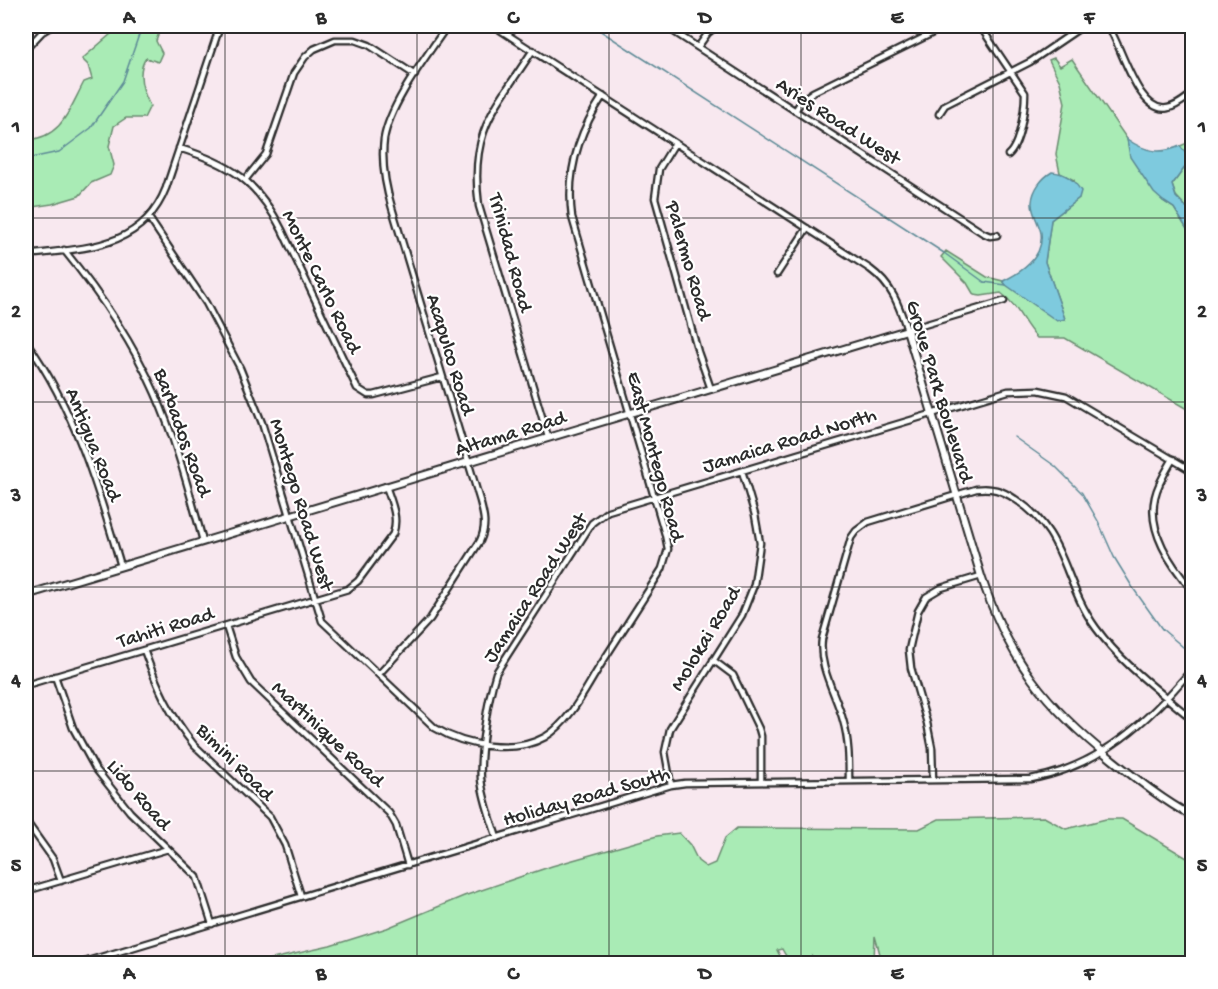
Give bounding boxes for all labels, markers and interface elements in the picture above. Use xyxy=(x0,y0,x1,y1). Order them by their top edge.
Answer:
text: A xyxy=(122,8,137,31)
text: B xyxy=(315,8,327,31)
text: C xyxy=(507,8,521,31)
text: D xyxy=(696,8,712,31)
text: E xyxy=(891,8,905,31)
text: F xyxy=(1083,8,1096,31)
street label: Aries Road West xyxy=(770,73,906,174)
text: 1 xyxy=(11,117,20,140)
text: 1 xyxy=(1197,117,1206,140)
street label: Trinidad Road xyxy=(481,190,537,317)
street label: Palermo Road xyxy=(657,198,716,325)
street label: Monte Carlo Road xyxy=(274,207,366,360)
street label: Acapulco Road xyxy=(418,292,479,420)
street label: Grove Park Boulevard xyxy=(898,298,978,488)
text: 2 xyxy=(11,302,21,325)
text: 2 xyxy=(1197,302,1207,325)
street label: Barbados Road xyxy=(146,365,216,502)
street label: East Montego Road xyxy=(619,369,689,546)
street label: Antigua Road xyxy=(58,385,126,507)
street label: Jamaica Road North xyxy=(700,404,880,481)
street label: Altama Road xyxy=(453,406,571,464)
street label: Montego Road West xyxy=(262,416,338,596)
text: 3 xyxy=(10,486,21,509)
text: 3 xyxy=(1196,486,1207,509)
street label: Jamaica Road West xyxy=(479,507,596,668)
street label: Molokai Road xyxy=(666,582,749,697)
street label: Tahiti Road xyxy=(114,602,219,656)
text: 4 xyxy=(10,671,21,694)
text: 4 xyxy=(1196,671,1207,694)
street label: Martinique Road xyxy=(265,677,390,795)
street label: Bimini Road xyxy=(189,719,279,809)
street label: Lido Road xyxy=(100,756,176,838)
street label: Holiday Road South xyxy=(501,763,673,834)
text: 5 xyxy=(11,856,22,879)
text: 5 xyxy=(1197,856,1208,879)
text: A xyxy=(122,964,137,987)
text: B xyxy=(315,964,327,987)
text: C xyxy=(507,964,521,987)
text: D xyxy=(696,964,712,987)
text: E xyxy=(891,964,905,987)
text: F xyxy=(1083,964,1096,987)

